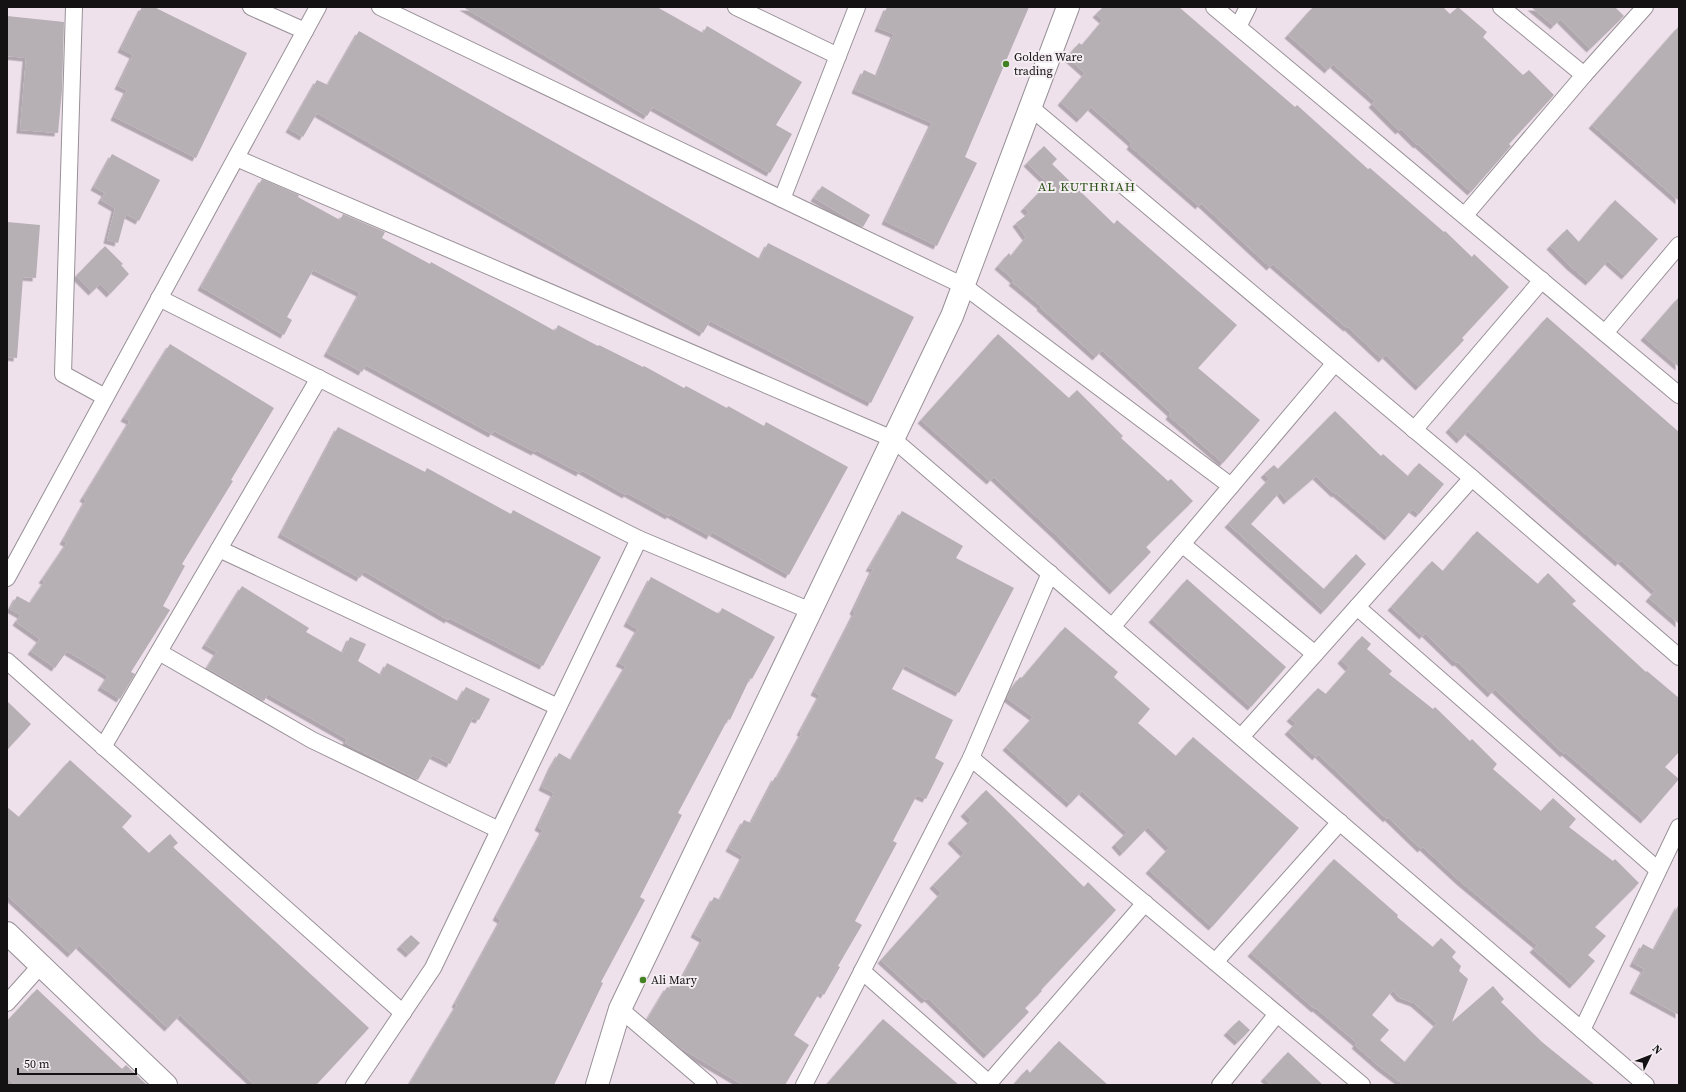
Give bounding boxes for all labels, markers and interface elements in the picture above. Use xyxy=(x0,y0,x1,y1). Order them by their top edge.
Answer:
place label: Golden Ware trading xyxy=(1014,49,1083,79)
marker: Golden Ware trading xyxy=(1001,59,1011,69)
district label: AL KUTHRIAH xyxy=(1038,178,1136,195)
place label: Ali Mary xyxy=(651,972,698,988)
marker: Ali Mary xyxy=(638,975,648,985)
north arrow xyxy=(1630,1036,1670,1076)
text: N xyxy=(1649,1041,1665,1058)
scale bar xyxy=(18,1050,136,1076)
text: 50 m xyxy=(24,1056,50,1072)

